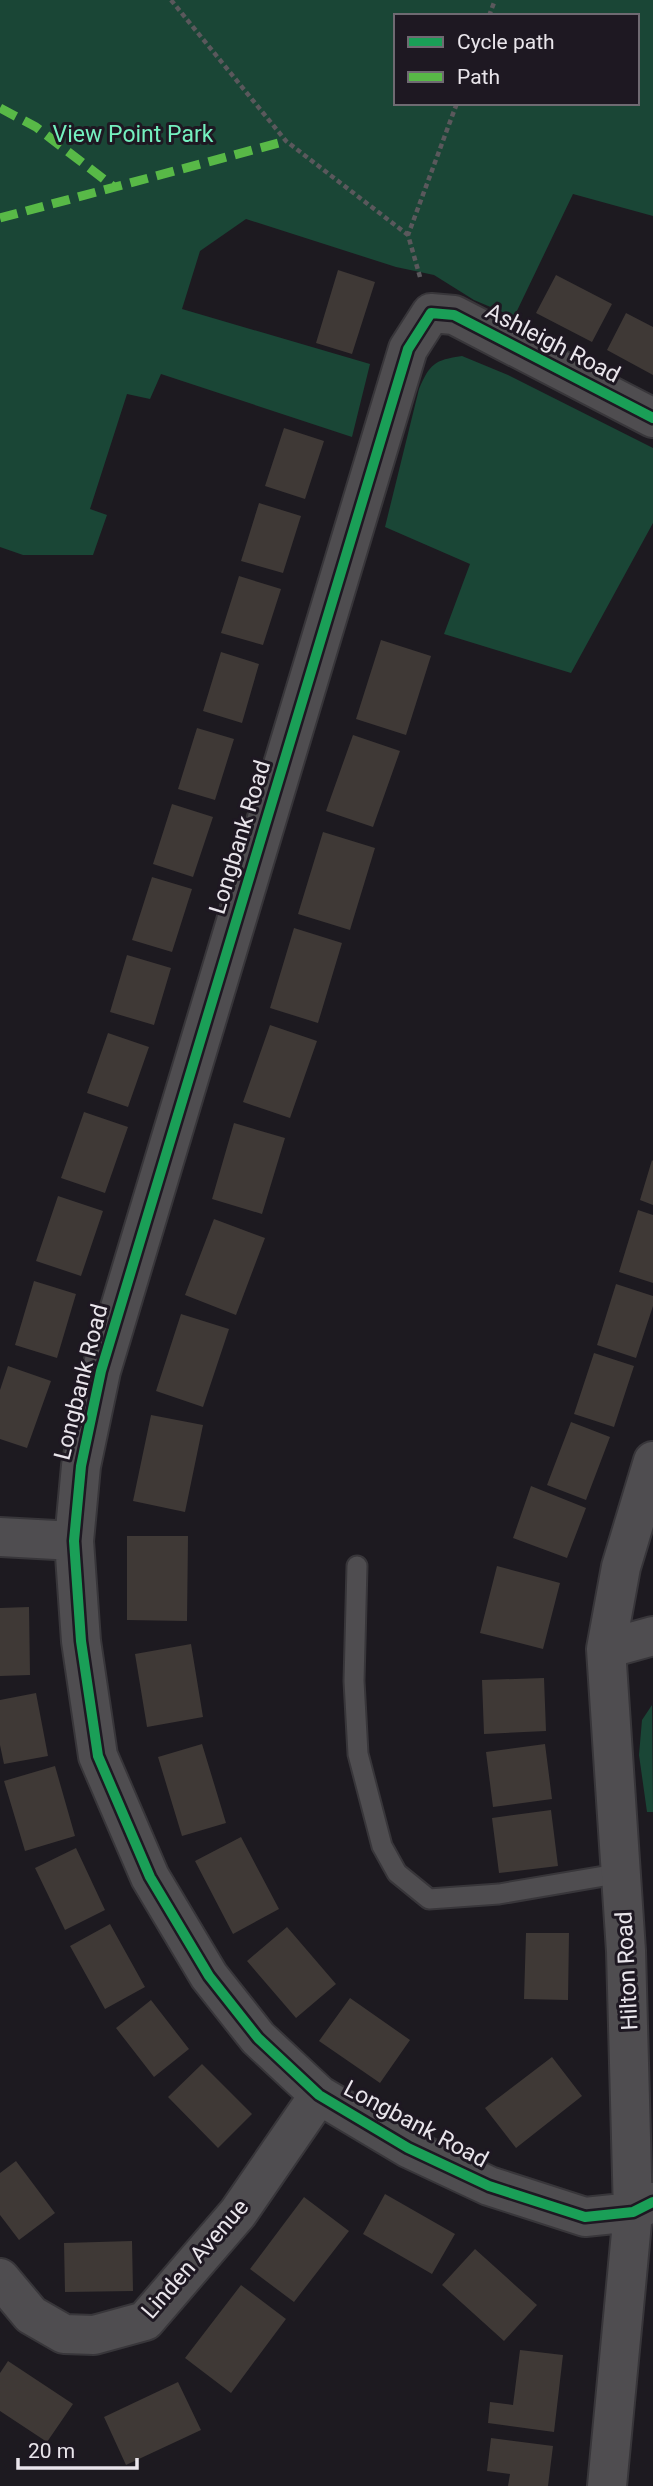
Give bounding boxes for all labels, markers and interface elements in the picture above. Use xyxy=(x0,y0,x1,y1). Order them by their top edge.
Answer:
legend xyxy=(394,14,639,105)
text: Cycle path xyxy=(457,30,555,54)
text: Path xyxy=(457,65,500,89)
park label: View Point Park xyxy=(53,121,214,148)
street label: Ashleigh Road xyxy=(481,298,625,388)
street label: Longbank Road xyxy=(204,757,276,917)
street label: Longbank Road xyxy=(49,1301,113,1463)
street label: Hilton Road xyxy=(610,1911,644,2031)
street label: Longbank Road xyxy=(339,2075,493,2173)
street label: Linden Avenue xyxy=(136,2194,254,2324)
scale bar xyxy=(18,2426,136,2470)
text: 20 m xyxy=(28,2439,75,2463)

